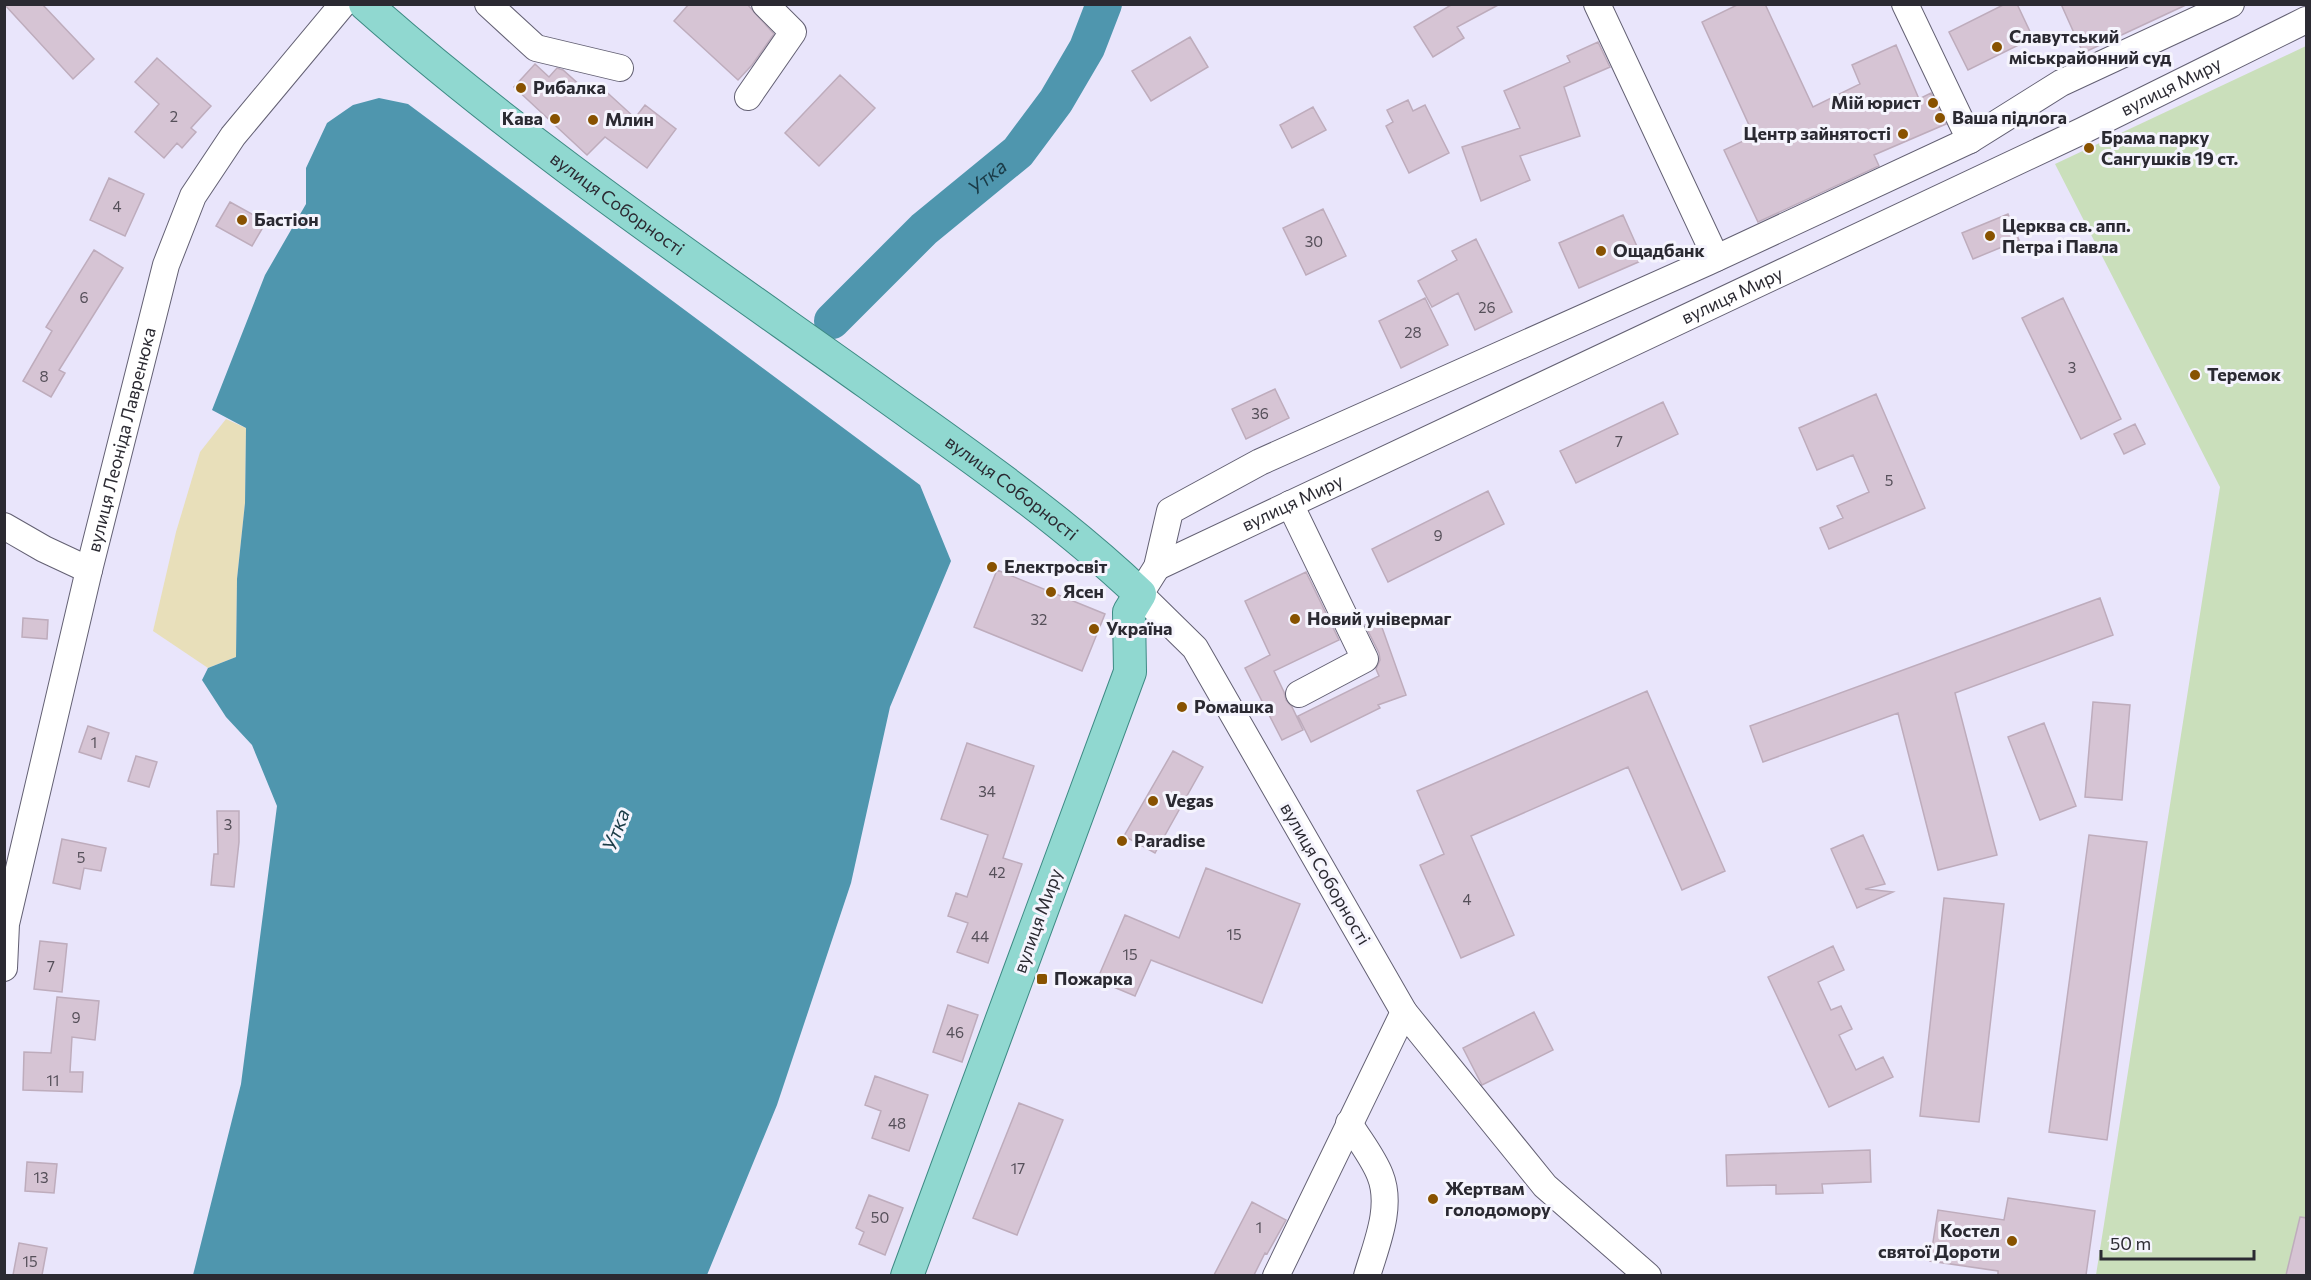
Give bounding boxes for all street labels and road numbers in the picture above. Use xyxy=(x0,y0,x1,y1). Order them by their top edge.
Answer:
street label: вулиця Миру xyxy=(2117,52,2225,120)
street label: вулиця Соборності xyxy=(546,147,689,260)
street label: вулиця Миру xyxy=(1678,262,1786,328)
street label: вулиця Леоніда Лавренюка xyxy=(82,325,160,554)
street label: вулиця Соборності xyxy=(941,430,1083,545)
street label: вулиця Миру xyxy=(1238,469,1346,535)
street label: вулиця Соборності xyxy=(1276,798,1376,949)
street label: вулиця Миру xyxy=(1008,865,1066,976)

